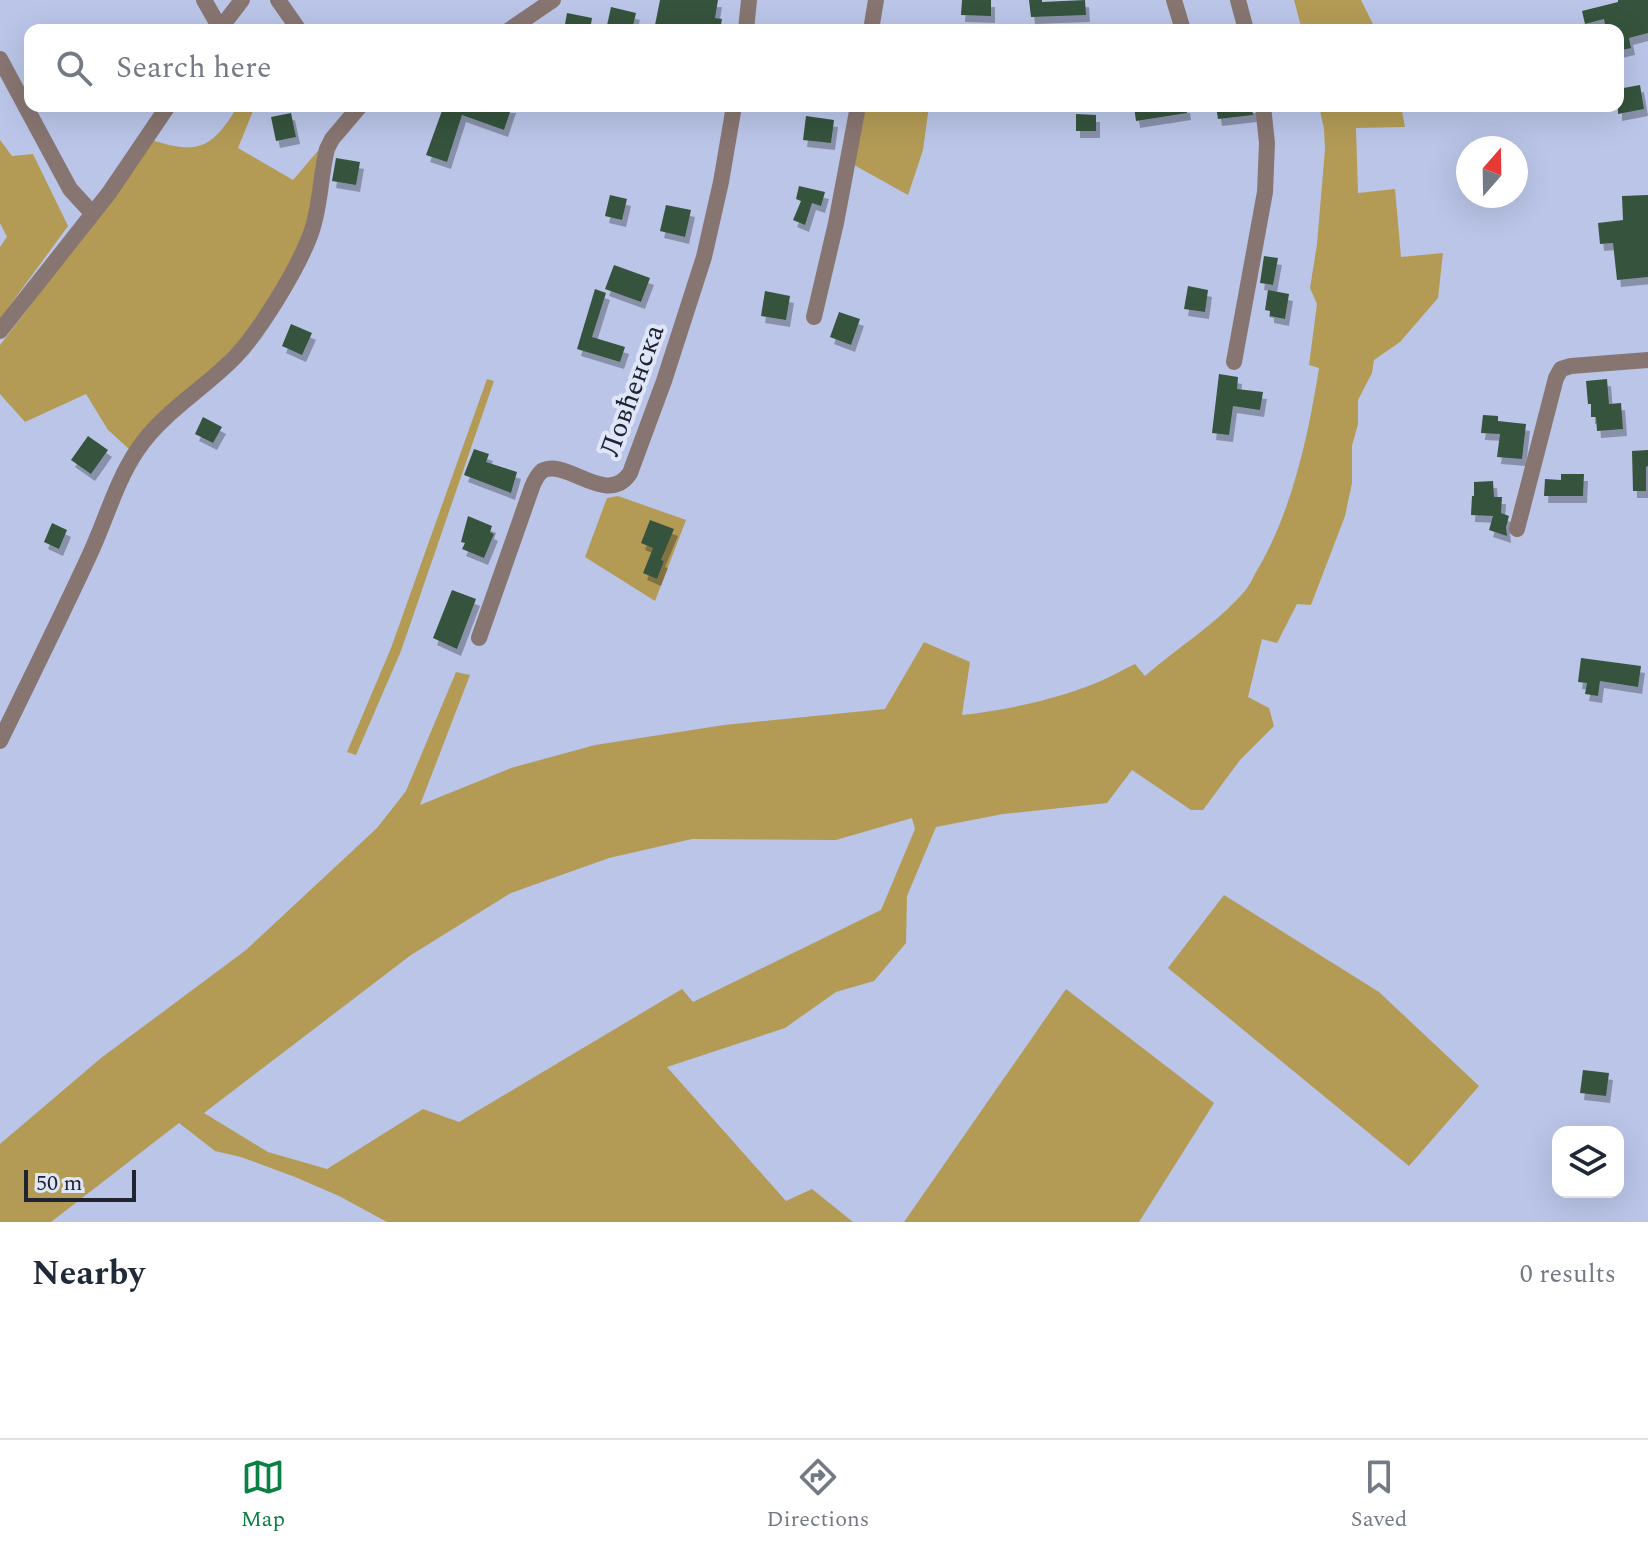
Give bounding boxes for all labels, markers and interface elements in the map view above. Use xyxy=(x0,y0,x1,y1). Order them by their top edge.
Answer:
search box xyxy=(24,24,1624,112)
text: Search here xyxy=(116,45,272,91)
icon: search xyxy=(52,46,96,90)
north arrow xyxy=(1456,136,1528,208)
street label: Ловћенска xyxy=(589,318,676,463)
map controls xyxy=(1552,1126,1624,1198)
button: layers xyxy=(1552,1126,1624,1198)
scale bar xyxy=(24,1166,136,1202)
text: 50 m xyxy=(36,1167,82,1200)
text: Nearby xyxy=(32,1248,145,1300)
text: 0 results xyxy=(1520,1254,1616,1294)
tab: Map xyxy=(241,1455,285,1536)
tab: Directions xyxy=(767,1455,869,1536)
tab: Saved xyxy=(1351,1455,1407,1536)

